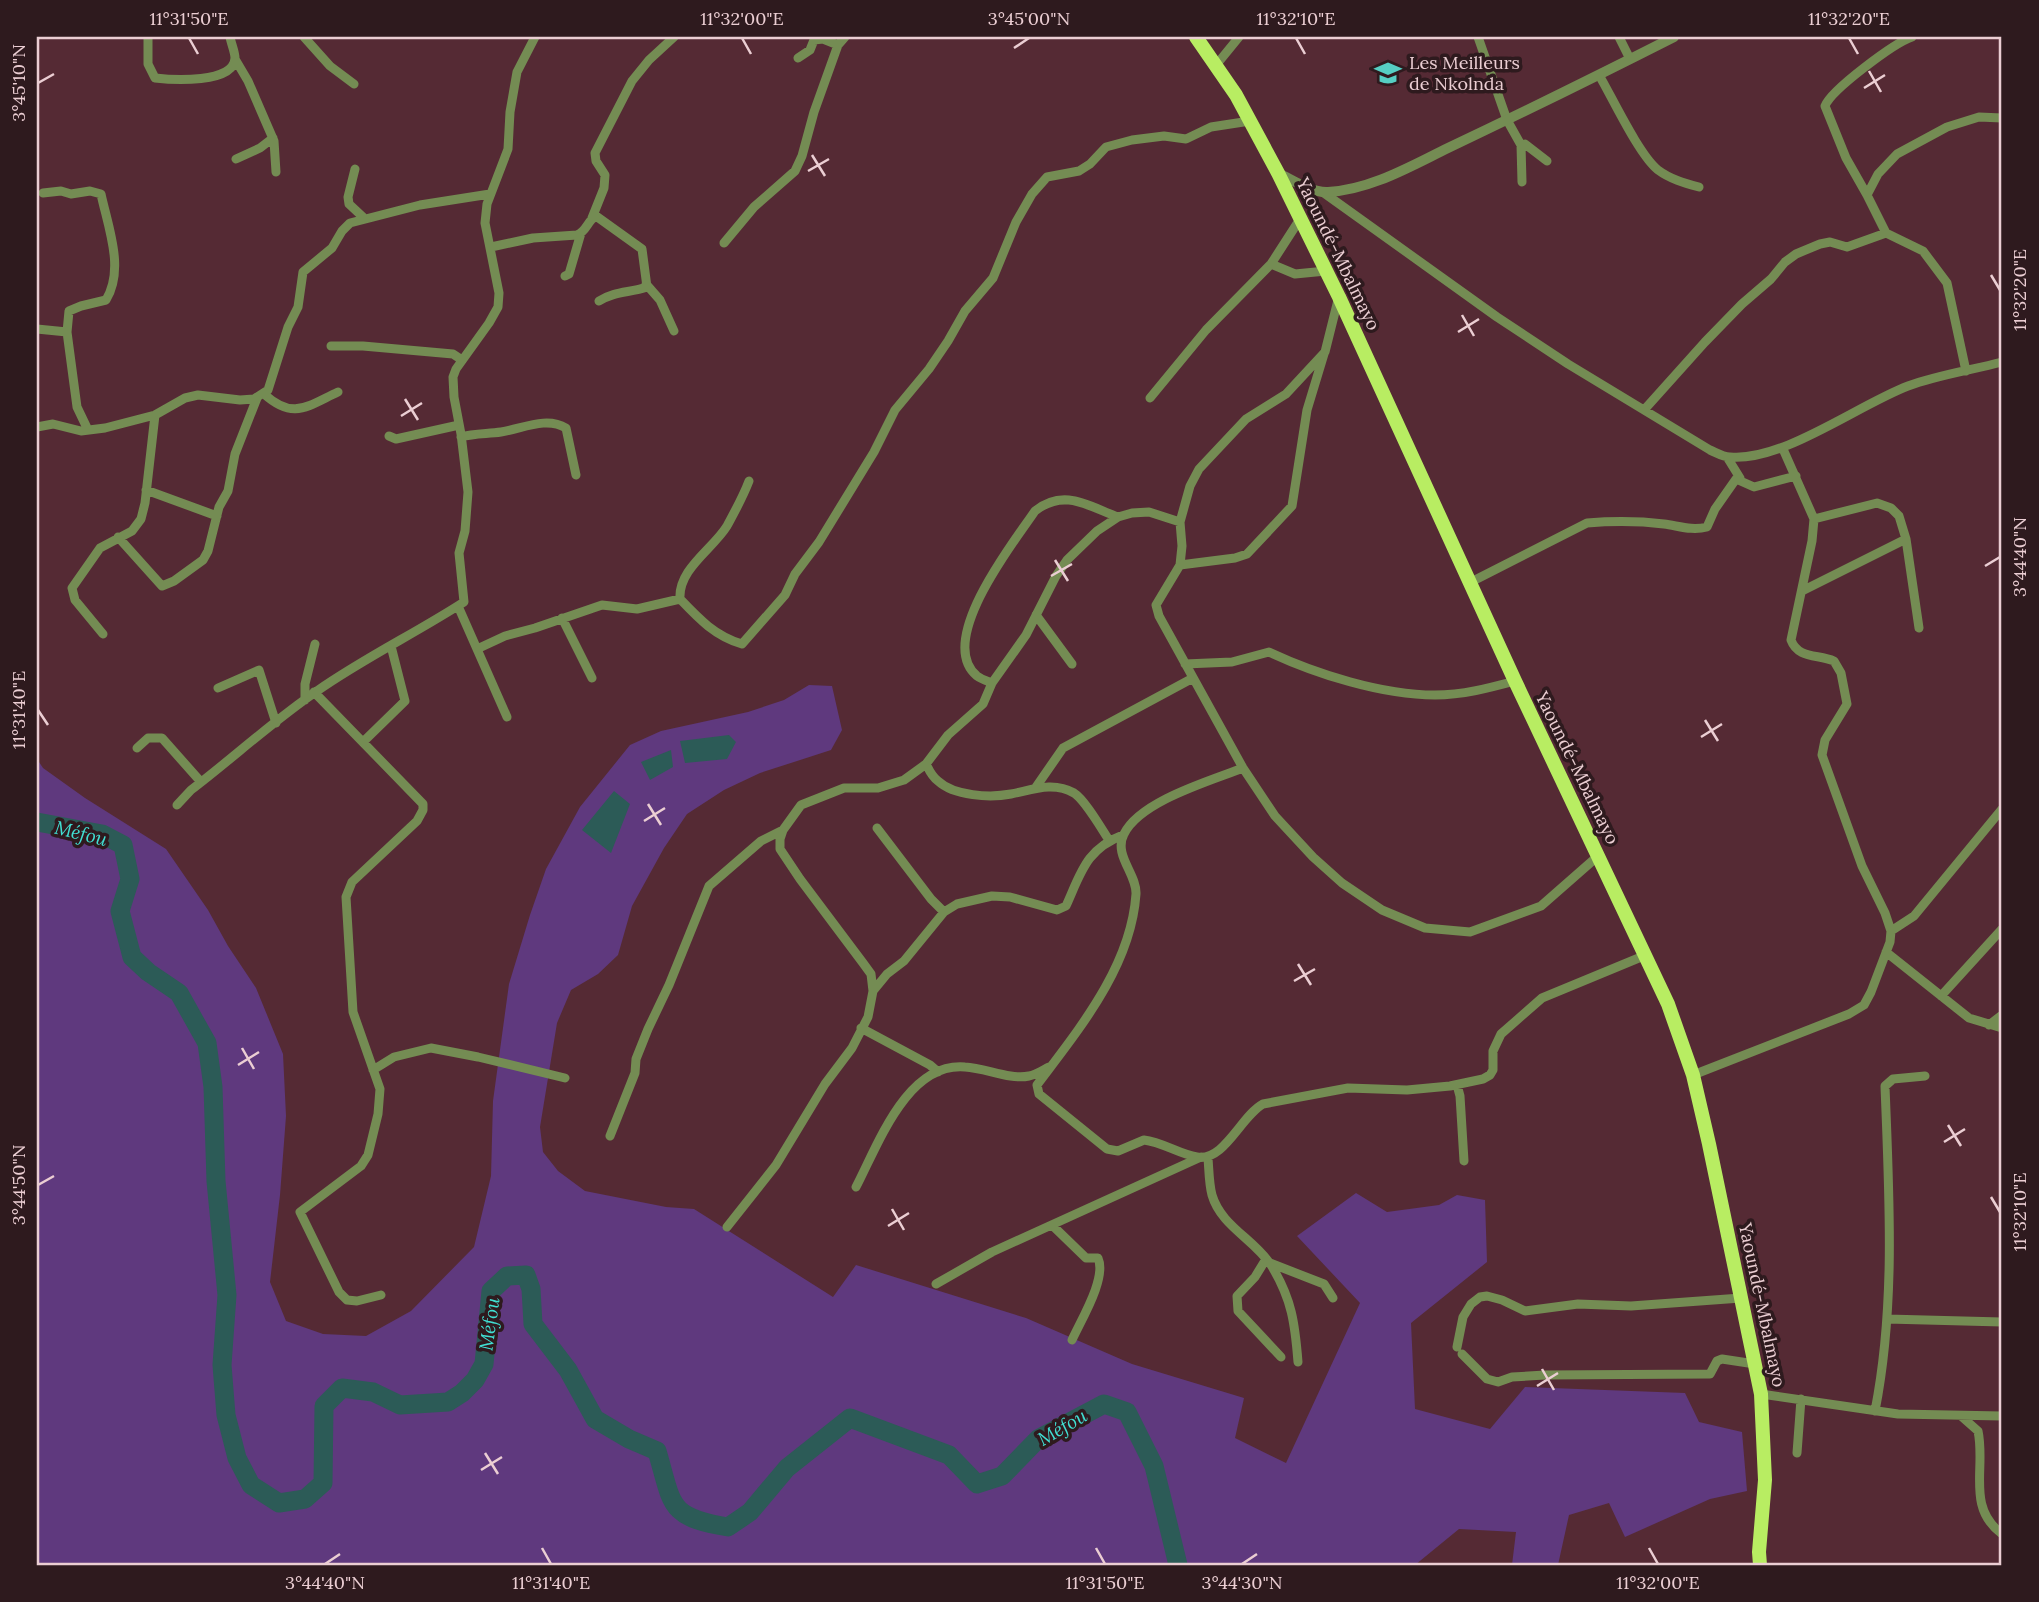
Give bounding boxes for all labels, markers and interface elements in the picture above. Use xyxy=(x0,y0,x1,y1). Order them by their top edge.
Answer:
text: 11°31'50"E xyxy=(149,7,229,30)
text: 11°32'00"E xyxy=(700,7,784,30)
text: 3°45'00"N xyxy=(988,7,1070,30)
text: 11°32'10"E xyxy=(1257,7,1335,30)
text: 11°32'20"E xyxy=(1808,7,1890,30)
text: 3°45'10"N xyxy=(7,44,30,122)
place label: Les Meilleurs de Nkolnda xyxy=(1409,51,1520,95)
school or university icon: Les Meilleurs de Nkolnda xyxy=(1373,58,1403,88)
street label: Yaoundé-Mbalmayo xyxy=(1291,173,1385,334)
text: 11°32'20"E xyxy=(2008,249,2031,331)
text: 3°44'40"N xyxy=(2008,517,2031,597)
text: 11°31'40"E xyxy=(7,671,30,749)
street label: Yaoundé-Mbalmayo xyxy=(1530,687,1624,848)
water label: Méfou xyxy=(52,815,110,851)
text: 3°44'50"N xyxy=(7,1145,30,1225)
text: 11°32'10"E xyxy=(2008,1173,2031,1251)
street label: Yaoundé-Mbalmayo xyxy=(1734,1220,1791,1389)
water label: Méfou xyxy=(473,1295,505,1352)
water label: Méfou xyxy=(1033,1403,1092,1451)
text: 3°44'40"N xyxy=(285,1571,365,1594)
text: 11°31'40"E xyxy=(512,1571,590,1594)
text: 11°31'50"E xyxy=(1065,1571,1145,1594)
text: 3°44'30"N xyxy=(1202,1571,1282,1594)
text: 11°32'00"E xyxy=(1616,1571,1700,1594)

